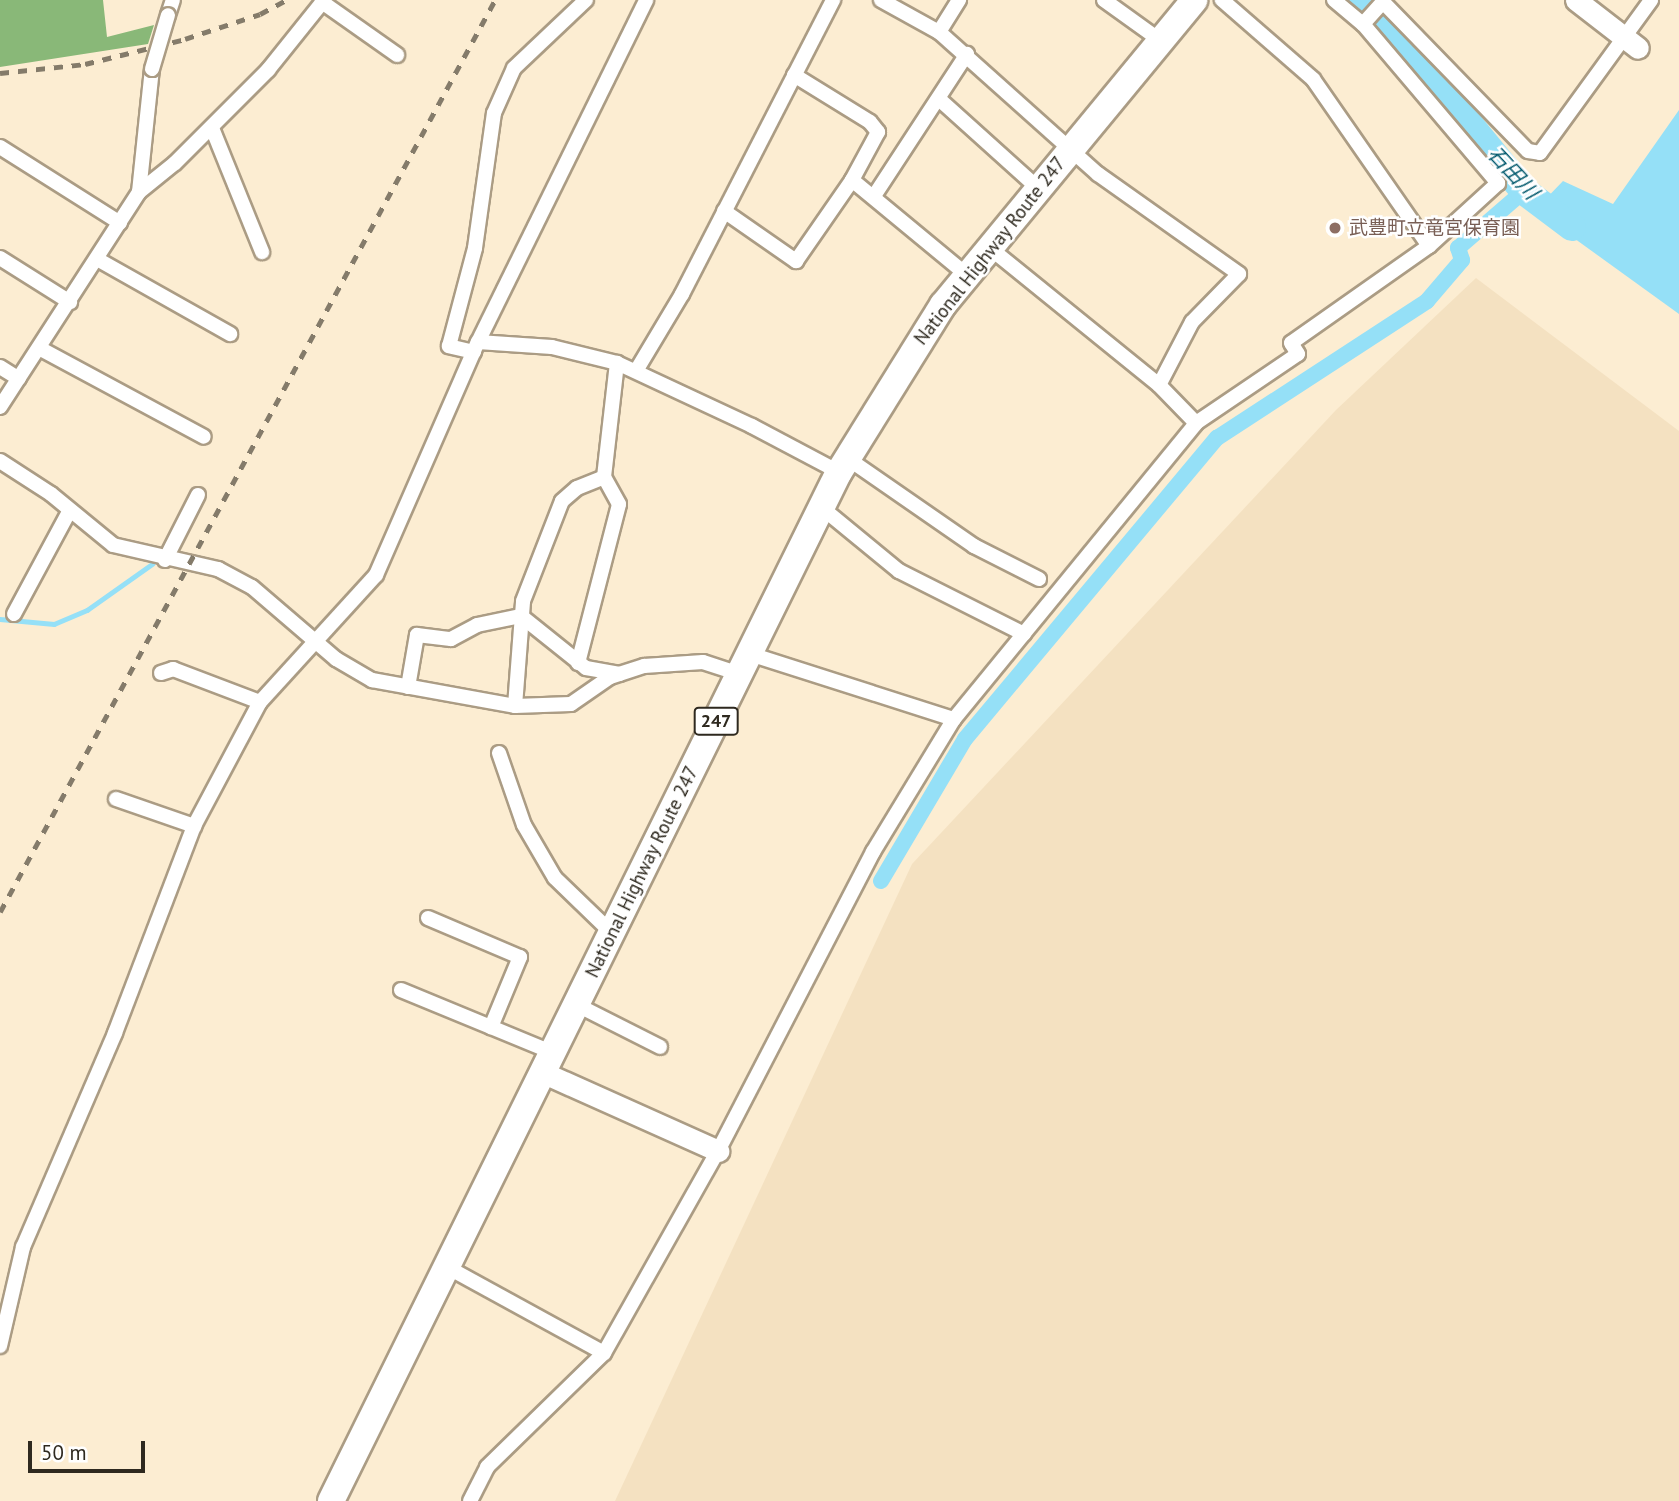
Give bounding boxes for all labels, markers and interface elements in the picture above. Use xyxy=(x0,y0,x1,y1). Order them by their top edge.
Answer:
water label: 石田川 xyxy=(1482,141,1544,205)
street label: National Highway Route 247 xyxy=(909,152,1071,350)
place label: 武豊町立竜宮保育園 xyxy=(1349,217,1520,239)
marker: 武豊町立竜宮保育園 xyxy=(1327,220,1343,236)
road number: 247 xyxy=(693,706,739,736)
street label: National Highway Route 247 xyxy=(581,762,703,982)
scale bar xyxy=(32,1428,149,1472)
text: 50 m xyxy=(41,1439,87,1466)

